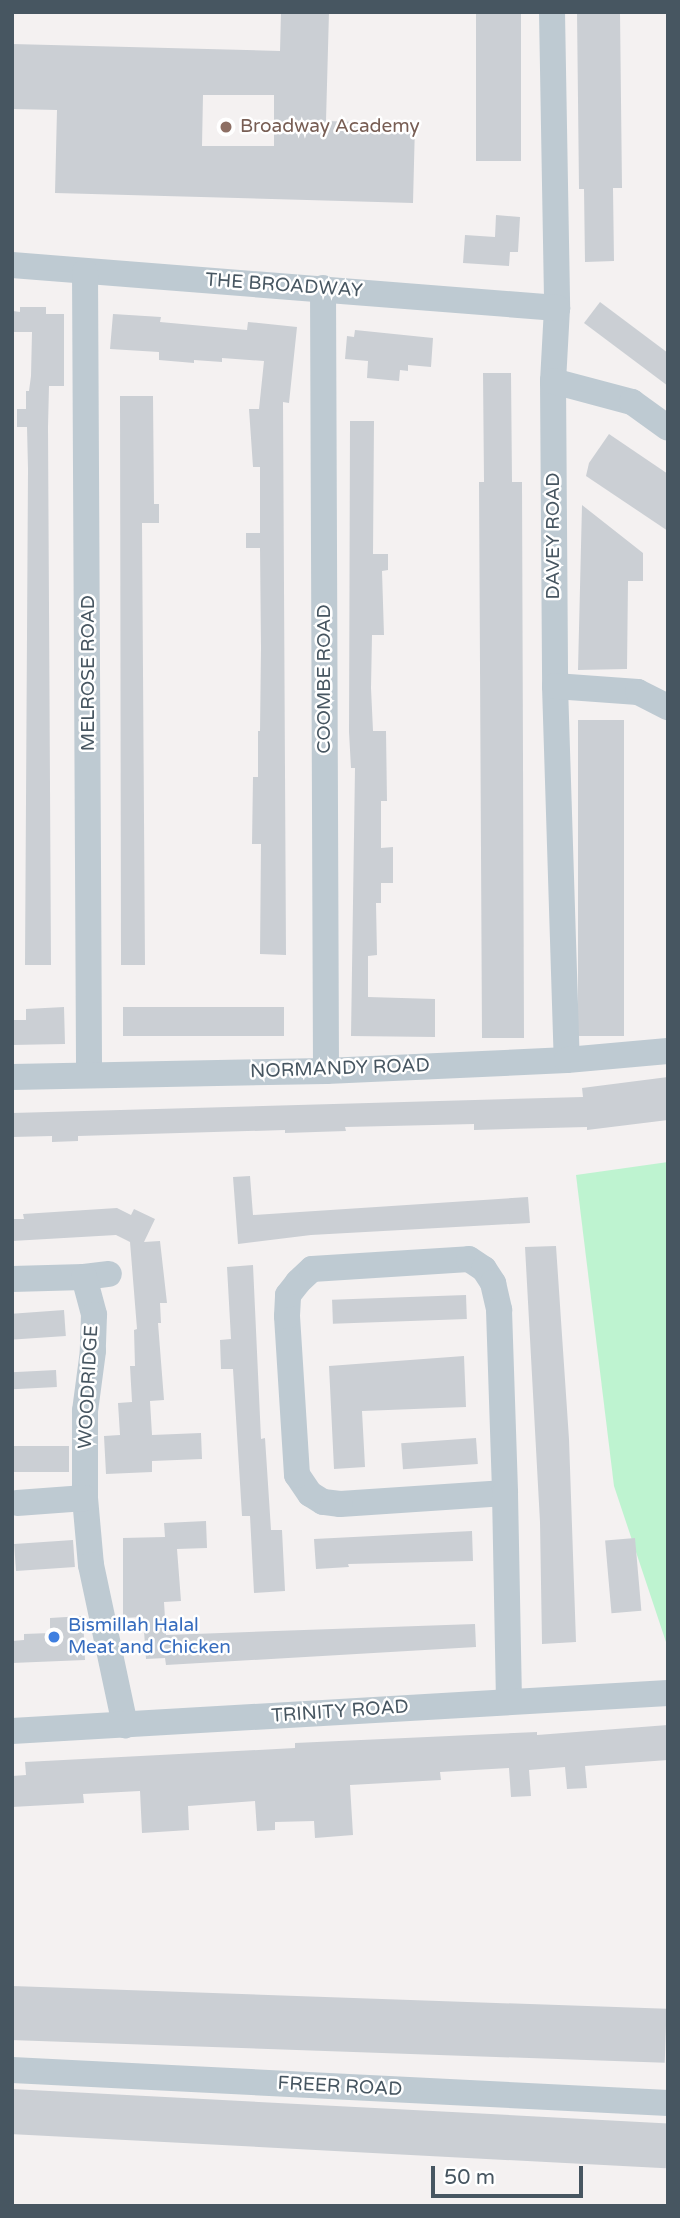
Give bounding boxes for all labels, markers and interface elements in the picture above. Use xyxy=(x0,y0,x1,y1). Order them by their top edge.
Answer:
place label: Broadway Academy xyxy=(240,116,420,138)
marker: Broadway Academy xyxy=(218,119,234,135)
street label: THE BROADWAY xyxy=(205,269,363,303)
street label: DAVEY ROAD xyxy=(543,473,565,599)
street label: MELROSE ROAD xyxy=(78,595,100,751)
street label: COOMBE ROAD xyxy=(314,604,336,754)
street label: NORMANDY ROAD xyxy=(250,1054,430,1084)
street label: WOODRIDGE xyxy=(74,1324,104,1450)
place label: Bismillah Halal Meat and Chicken xyxy=(68,1615,231,1659)
marker: Bismillah Halal Meat and Chicken xyxy=(46,1629,62,1645)
street label: TRINITY ROAD xyxy=(270,1696,410,1728)
street label: FREER ROAD xyxy=(277,2072,403,2102)
scale bar xyxy=(435,2152,587,2196)
text: 50 m xyxy=(444,2165,495,2190)

